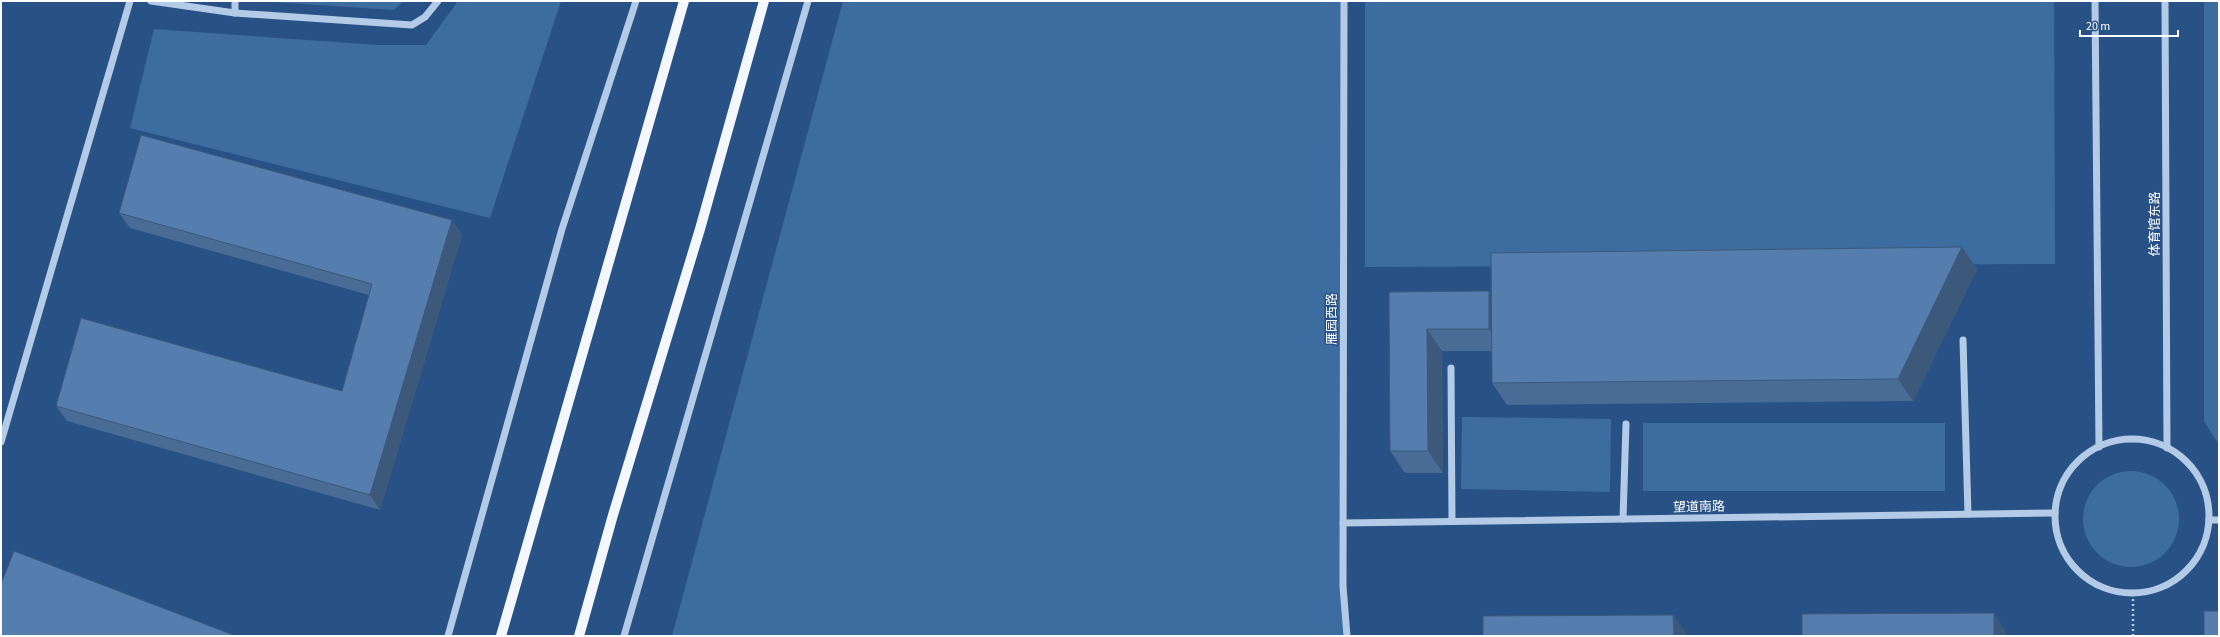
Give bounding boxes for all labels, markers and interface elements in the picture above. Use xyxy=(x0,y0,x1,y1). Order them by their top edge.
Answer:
scale bar xyxy=(2080,12,2178,38)
text: 20 m xyxy=(2086,18,2110,35)
street label: 体育馆东路 xyxy=(2146,191,2164,257)
street label: 雁园西路 xyxy=(1323,293,1341,345)
street label: 望道南路 xyxy=(1673,498,1725,516)

